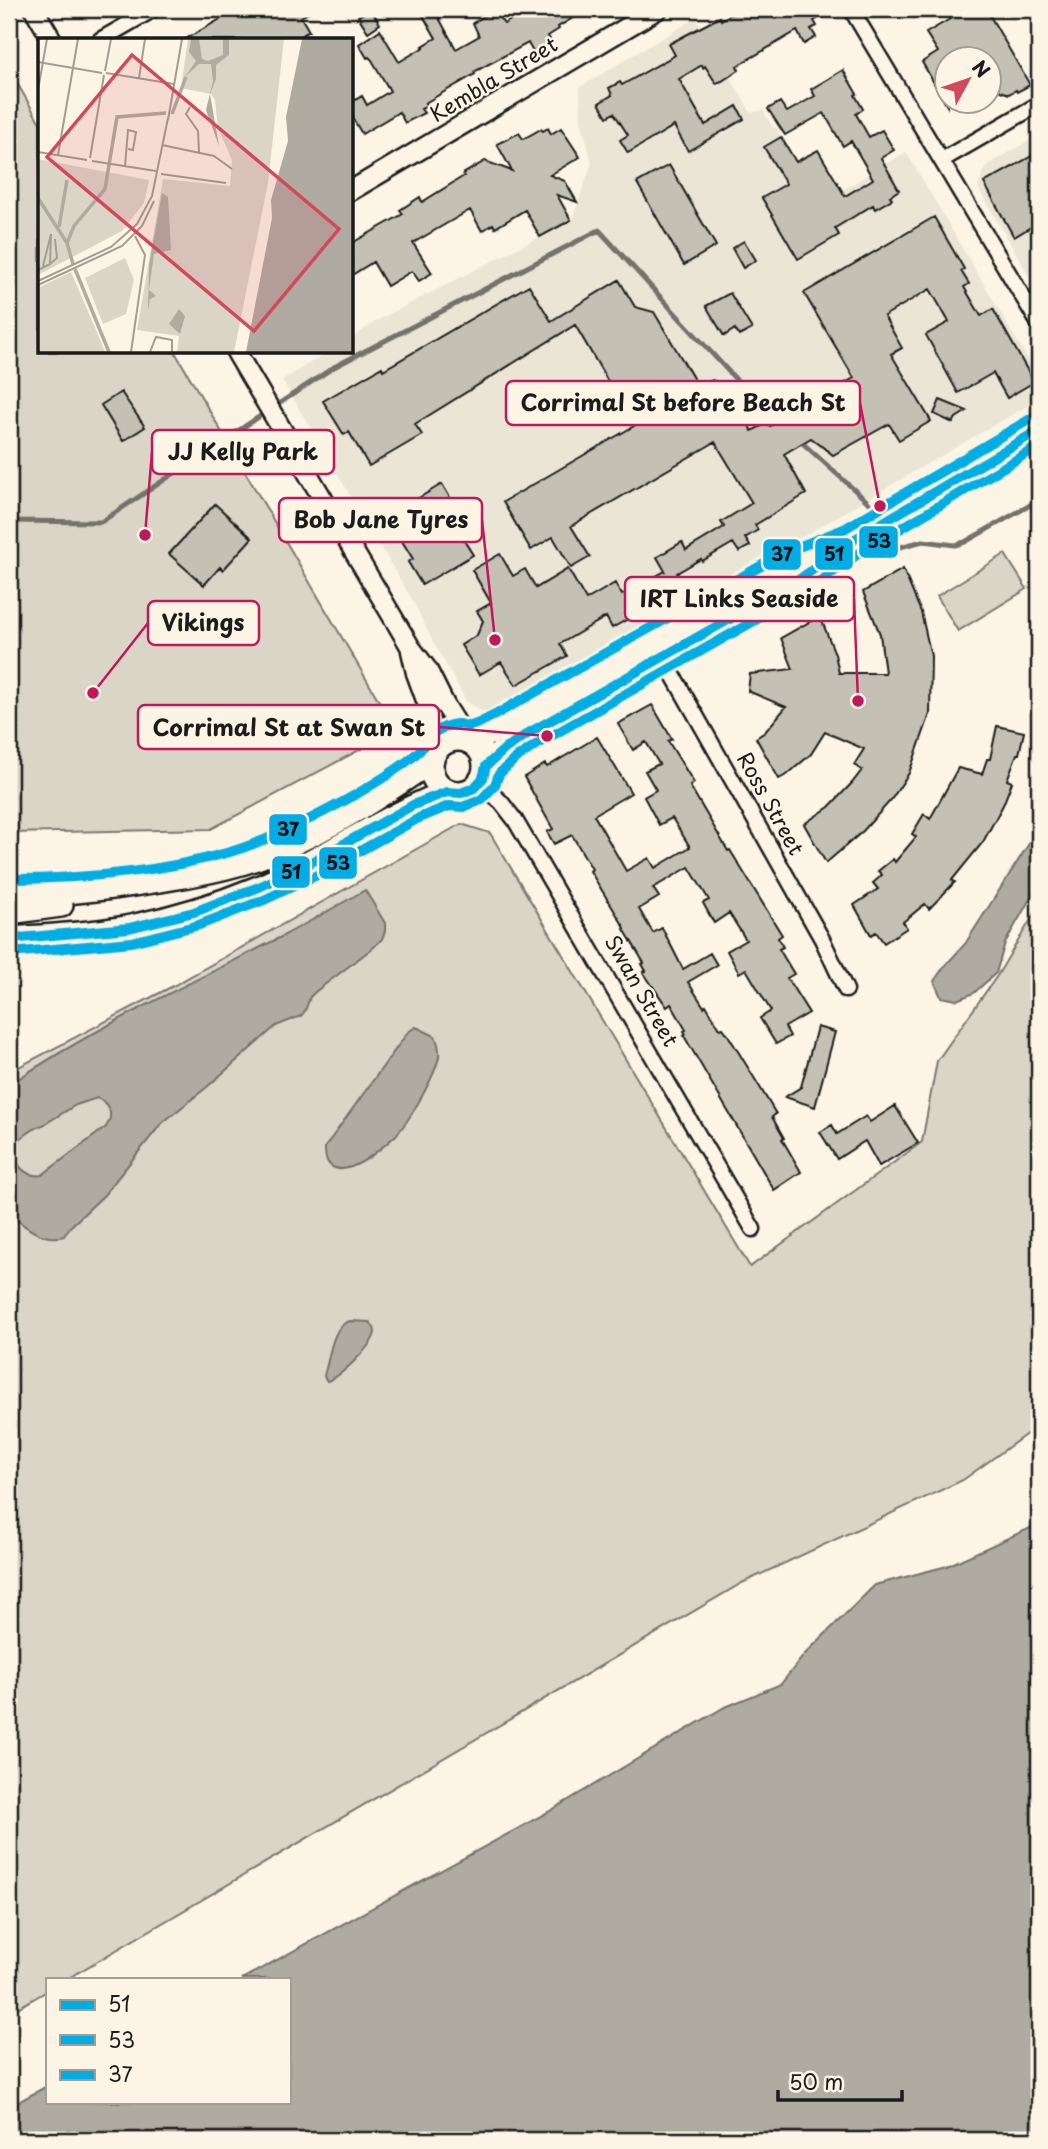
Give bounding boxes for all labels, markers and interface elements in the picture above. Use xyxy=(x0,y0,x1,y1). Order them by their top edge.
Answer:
street label: Kembla Street xyxy=(423,28,563,129)
inset map xyxy=(38,38,354,354)
north arrow xyxy=(932,46,1002,116)
text: N xyxy=(966,54,997,83)
callout: Corrimal St before Beach St xyxy=(506,381,860,425)
text: Corrimal St before Beach St xyxy=(520,384,846,419)
callout: JJ Kelly Park xyxy=(152,430,334,474)
text: JJ Kelly Park xyxy=(168,433,319,468)
callout: Bob Jane Tyres xyxy=(279,498,482,542)
text: Bob Jane Tyres xyxy=(293,501,469,536)
line badge: 53 xyxy=(858,525,899,559)
text: 53 xyxy=(867,526,891,554)
line badge: 51 xyxy=(814,537,854,571)
line badge: 37 xyxy=(762,538,802,571)
text: 37 xyxy=(771,539,793,567)
text: 51 xyxy=(824,539,844,567)
callout: IRT Links Seaside xyxy=(625,577,854,621)
text: IRT Links Seaside xyxy=(640,580,839,615)
callout: Vikings xyxy=(148,601,259,645)
text: Vikings xyxy=(162,604,244,639)
callout: Corrimal St at Swan St xyxy=(138,705,439,749)
text: Corrimal St at Swan St xyxy=(153,709,426,744)
street label: Ross Street xyxy=(730,746,813,861)
line badge: 37 xyxy=(268,813,308,846)
text: 37 xyxy=(277,814,299,842)
line badge: 53 xyxy=(318,846,358,880)
text: 53 xyxy=(326,848,350,876)
line badge: 51 xyxy=(271,855,311,889)
text: 51 xyxy=(281,857,301,885)
street label: Swan Street xyxy=(598,928,688,1052)
legend xyxy=(46,1978,290,2104)
text: 51 xyxy=(108,1987,130,2019)
text: 53 xyxy=(108,2023,135,2055)
text: 37 xyxy=(108,2057,133,2089)
scale bar xyxy=(778,2058,903,2102)
text: 50 m xyxy=(789,2065,843,2097)

